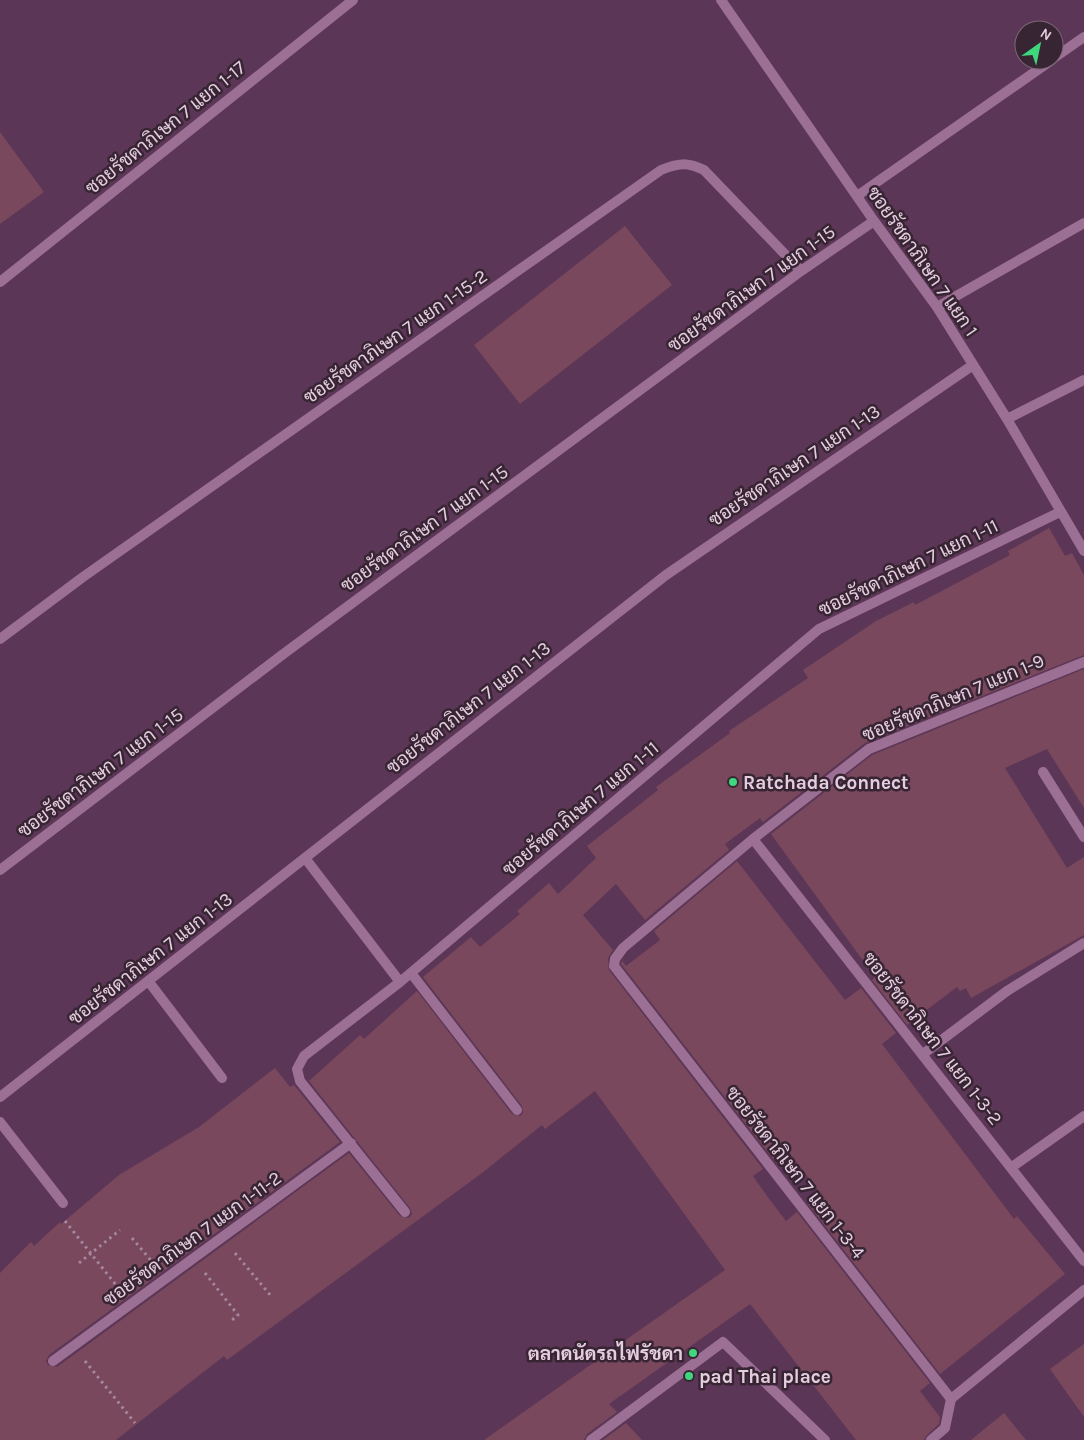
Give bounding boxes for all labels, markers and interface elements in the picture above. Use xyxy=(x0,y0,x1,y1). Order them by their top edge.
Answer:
north arrow xyxy=(1014,20,1064,70)
text: N xyxy=(1037,25,1055,44)
street label: ซอยรัชดาภิเษก 7 แยก 1-17 xyxy=(81,56,250,199)
street label: ซอยรัชดาภิเษก 7 แยก 1 xyxy=(862,182,982,341)
street label: ซอยรัชดาภิเษก 7 แยก 1-15 xyxy=(664,221,840,357)
street label: ซอยรัชดาภิเษก 7 แยก 1-15-2 xyxy=(300,265,492,409)
street label: ซอยรัชดาภิเษก 7 แยก 1-13 xyxy=(705,400,884,531)
street label: ซอยรัชดาภิเษก 7 แยก 1-15 xyxy=(337,461,513,597)
street label: ซอยรัชดาภิเษก 7 แยก 1-11 xyxy=(815,515,1002,621)
street label: ซอยรัชดาภิเษก 7 แยก 1-13 xyxy=(382,637,555,779)
street label: ซอยรัชดาภิเษก 7 แยก 1-9 xyxy=(859,650,1048,746)
street label: ซอยรัชดาภิเษก 7 แยก 1-15 xyxy=(14,703,188,842)
street label: ซอยรัชดาภิเษก 7 แยก 1-11 xyxy=(498,737,663,881)
place label: Ratchada Connect xyxy=(743,772,909,794)
marker: Ratchada Connect xyxy=(727,776,739,788)
street label: ซอยรัชดาภิเษก 7 แยก 1-13 xyxy=(64,888,237,1030)
street label: ซอยรัชดาภิเษก 7 แยก 1-3-2 xyxy=(858,948,1007,1129)
street label: ซอยรัชดาภิเษก 7 แยก 1-3-4 xyxy=(721,1082,870,1264)
street label: ซอยรัชดาภิเษก 7 แยก 1-11-2 xyxy=(99,1167,286,1311)
place label: ตลาดนัดรถไฟรัชดา xyxy=(528,1341,683,1365)
marker: ตลาดนัดรถไฟรัชดา xyxy=(687,1347,699,1359)
place label: pad Thai place xyxy=(699,1366,831,1388)
marker: pad Thai place xyxy=(683,1370,695,1382)

